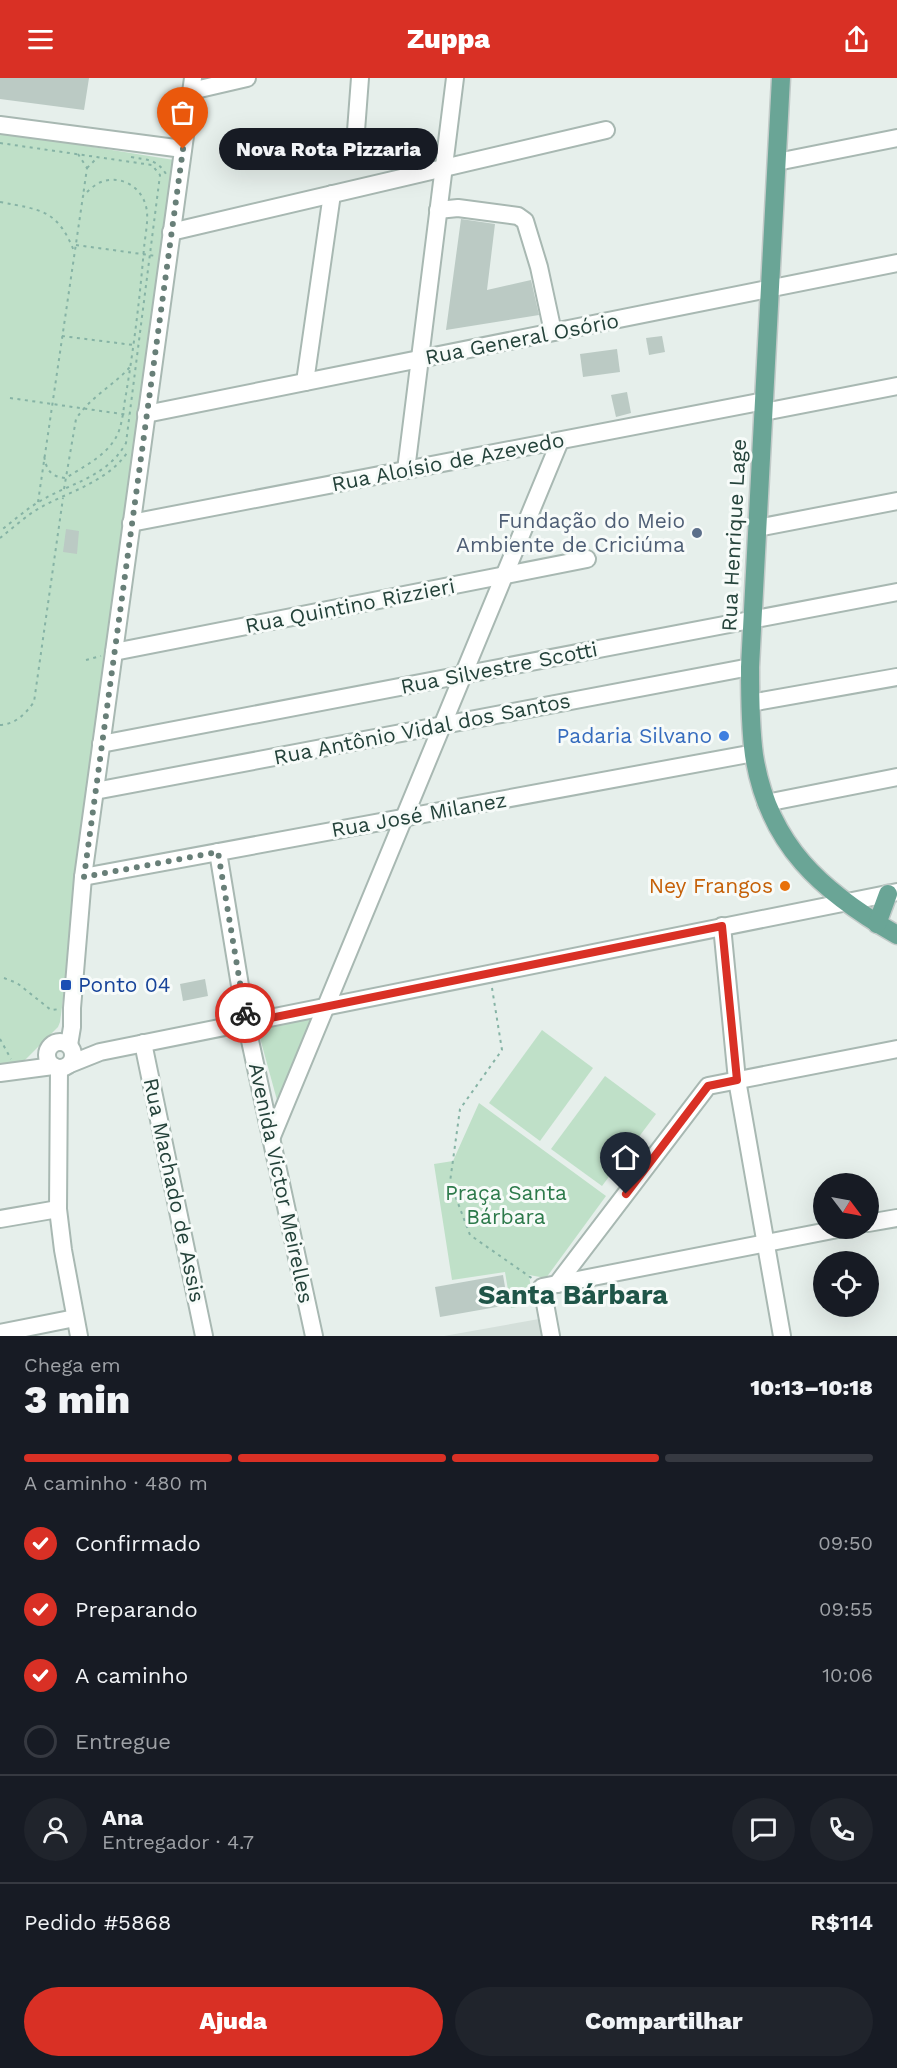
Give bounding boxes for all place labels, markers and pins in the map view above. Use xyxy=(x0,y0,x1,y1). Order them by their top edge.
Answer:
pin xyxy=(157,87,208,149)
callout: Nova Rota Pizzaria xyxy=(219,128,438,170)
place label: Fundação do Meio Ambiente de Criciúma xyxy=(456,508,685,557)
marker: Fundação do Meio Ambiente de Criciúma xyxy=(690,526,704,540)
place label: Padaria Silvano xyxy=(556,723,712,748)
marker: Padaria Silvano xyxy=(717,729,731,743)
place label: Ney Frangos xyxy=(649,873,773,898)
marker: Ney Frangos xyxy=(778,879,792,893)
place label: Ponto 04 xyxy=(78,972,171,997)
marker: Ponto 04 xyxy=(59,978,73,992)
pin xyxy=(600,1132,651,1194)

